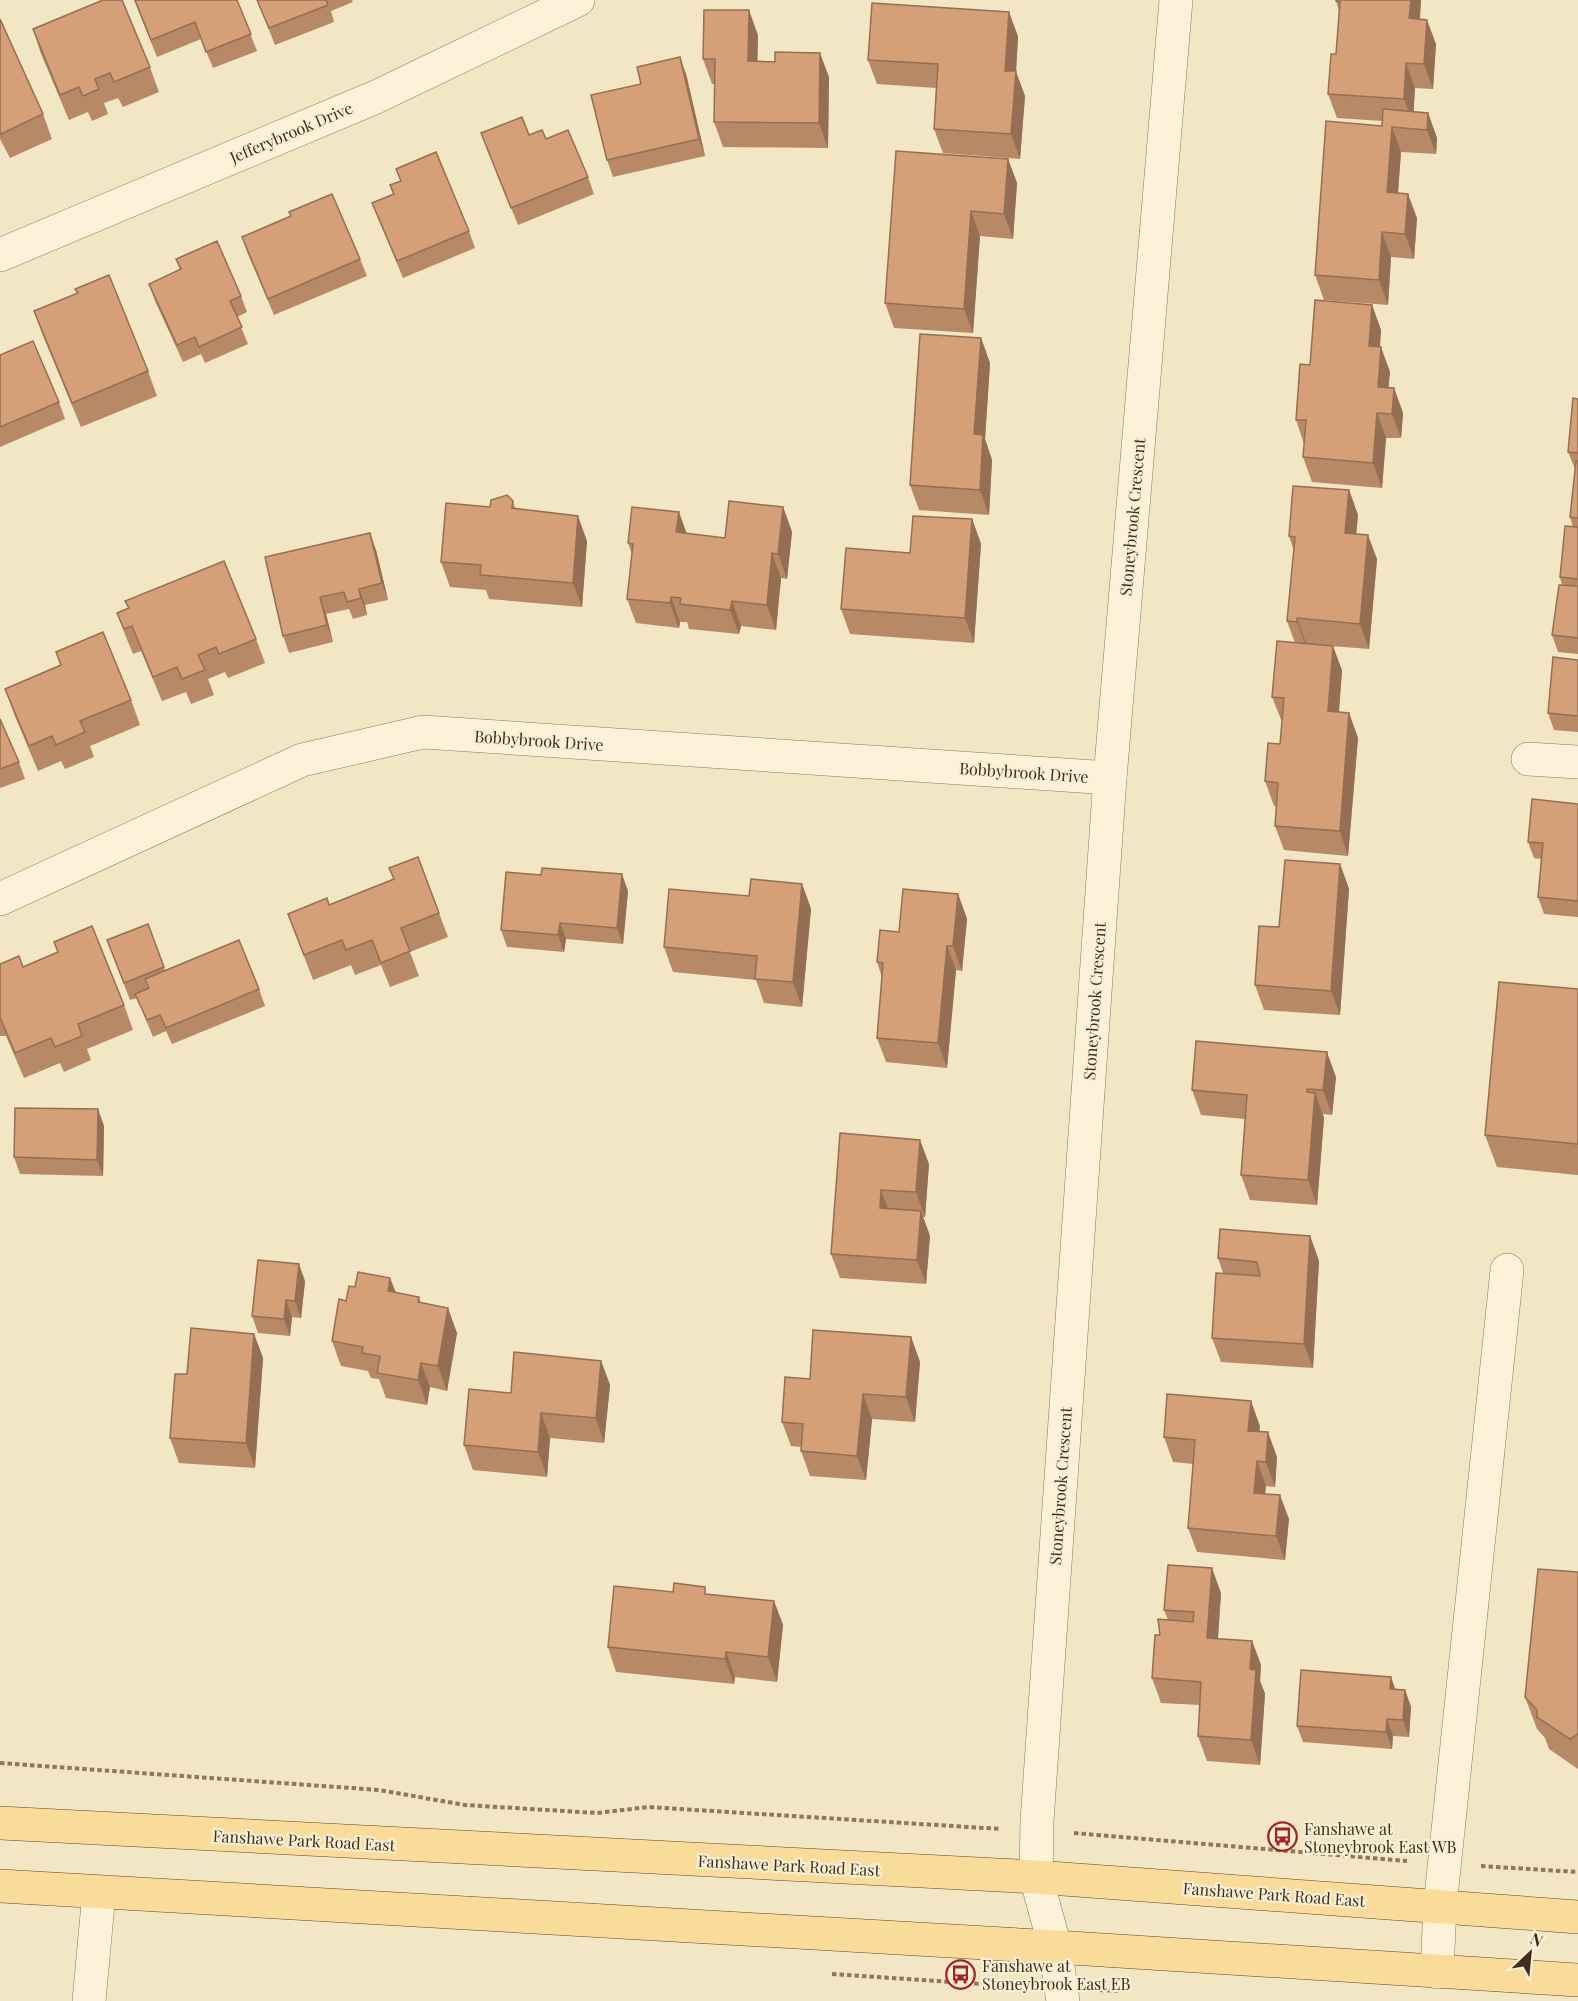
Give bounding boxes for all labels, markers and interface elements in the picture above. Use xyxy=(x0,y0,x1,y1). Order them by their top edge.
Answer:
street label: Jefferybrook Drive xyxy=(225,97,356,168)
street label: Stoneybrook Crescent xyxy=(1115,437,1149,597)
street label: Bobbybrook Drive xyxy=(474,725,604,755)
street label: Bobbybrook Drive xyxy=(959,757,1089,787)
street label: Stoneybrook Crescent xyxy=(1078,921,1110,1081)
street label: Stoneybrook Crescent xyxy=(1044,1406,1076,1566)
place label: Fanshawe at Stoneybrook East WB xyxy=(1304,1818,1457,1857)
bus stop icon: Fanshawe at Stoneybrook East WB xyxy=(1267,1821,1299,1853)
street label: Fanshawe Park Road East xyxy=(212,1825,396,1855)
street label: Fanshawe Park Road East xyxy=(697,1850,881,1880)
street label: Fanshawe Park Road East xyxy=(1182,1877,1366,1911)
north arrow xyxy=(1500,1923,1560,1983)
text: N xyxy=(1527,1927,1547,1951)
place label: Fanshawe at Stoneybrook East EB xyxy=(982,1955,1130,1994)
bus stop icon: Fanshawe at Stoneybrook East EB xyxy=(945,1958,977,1990)

